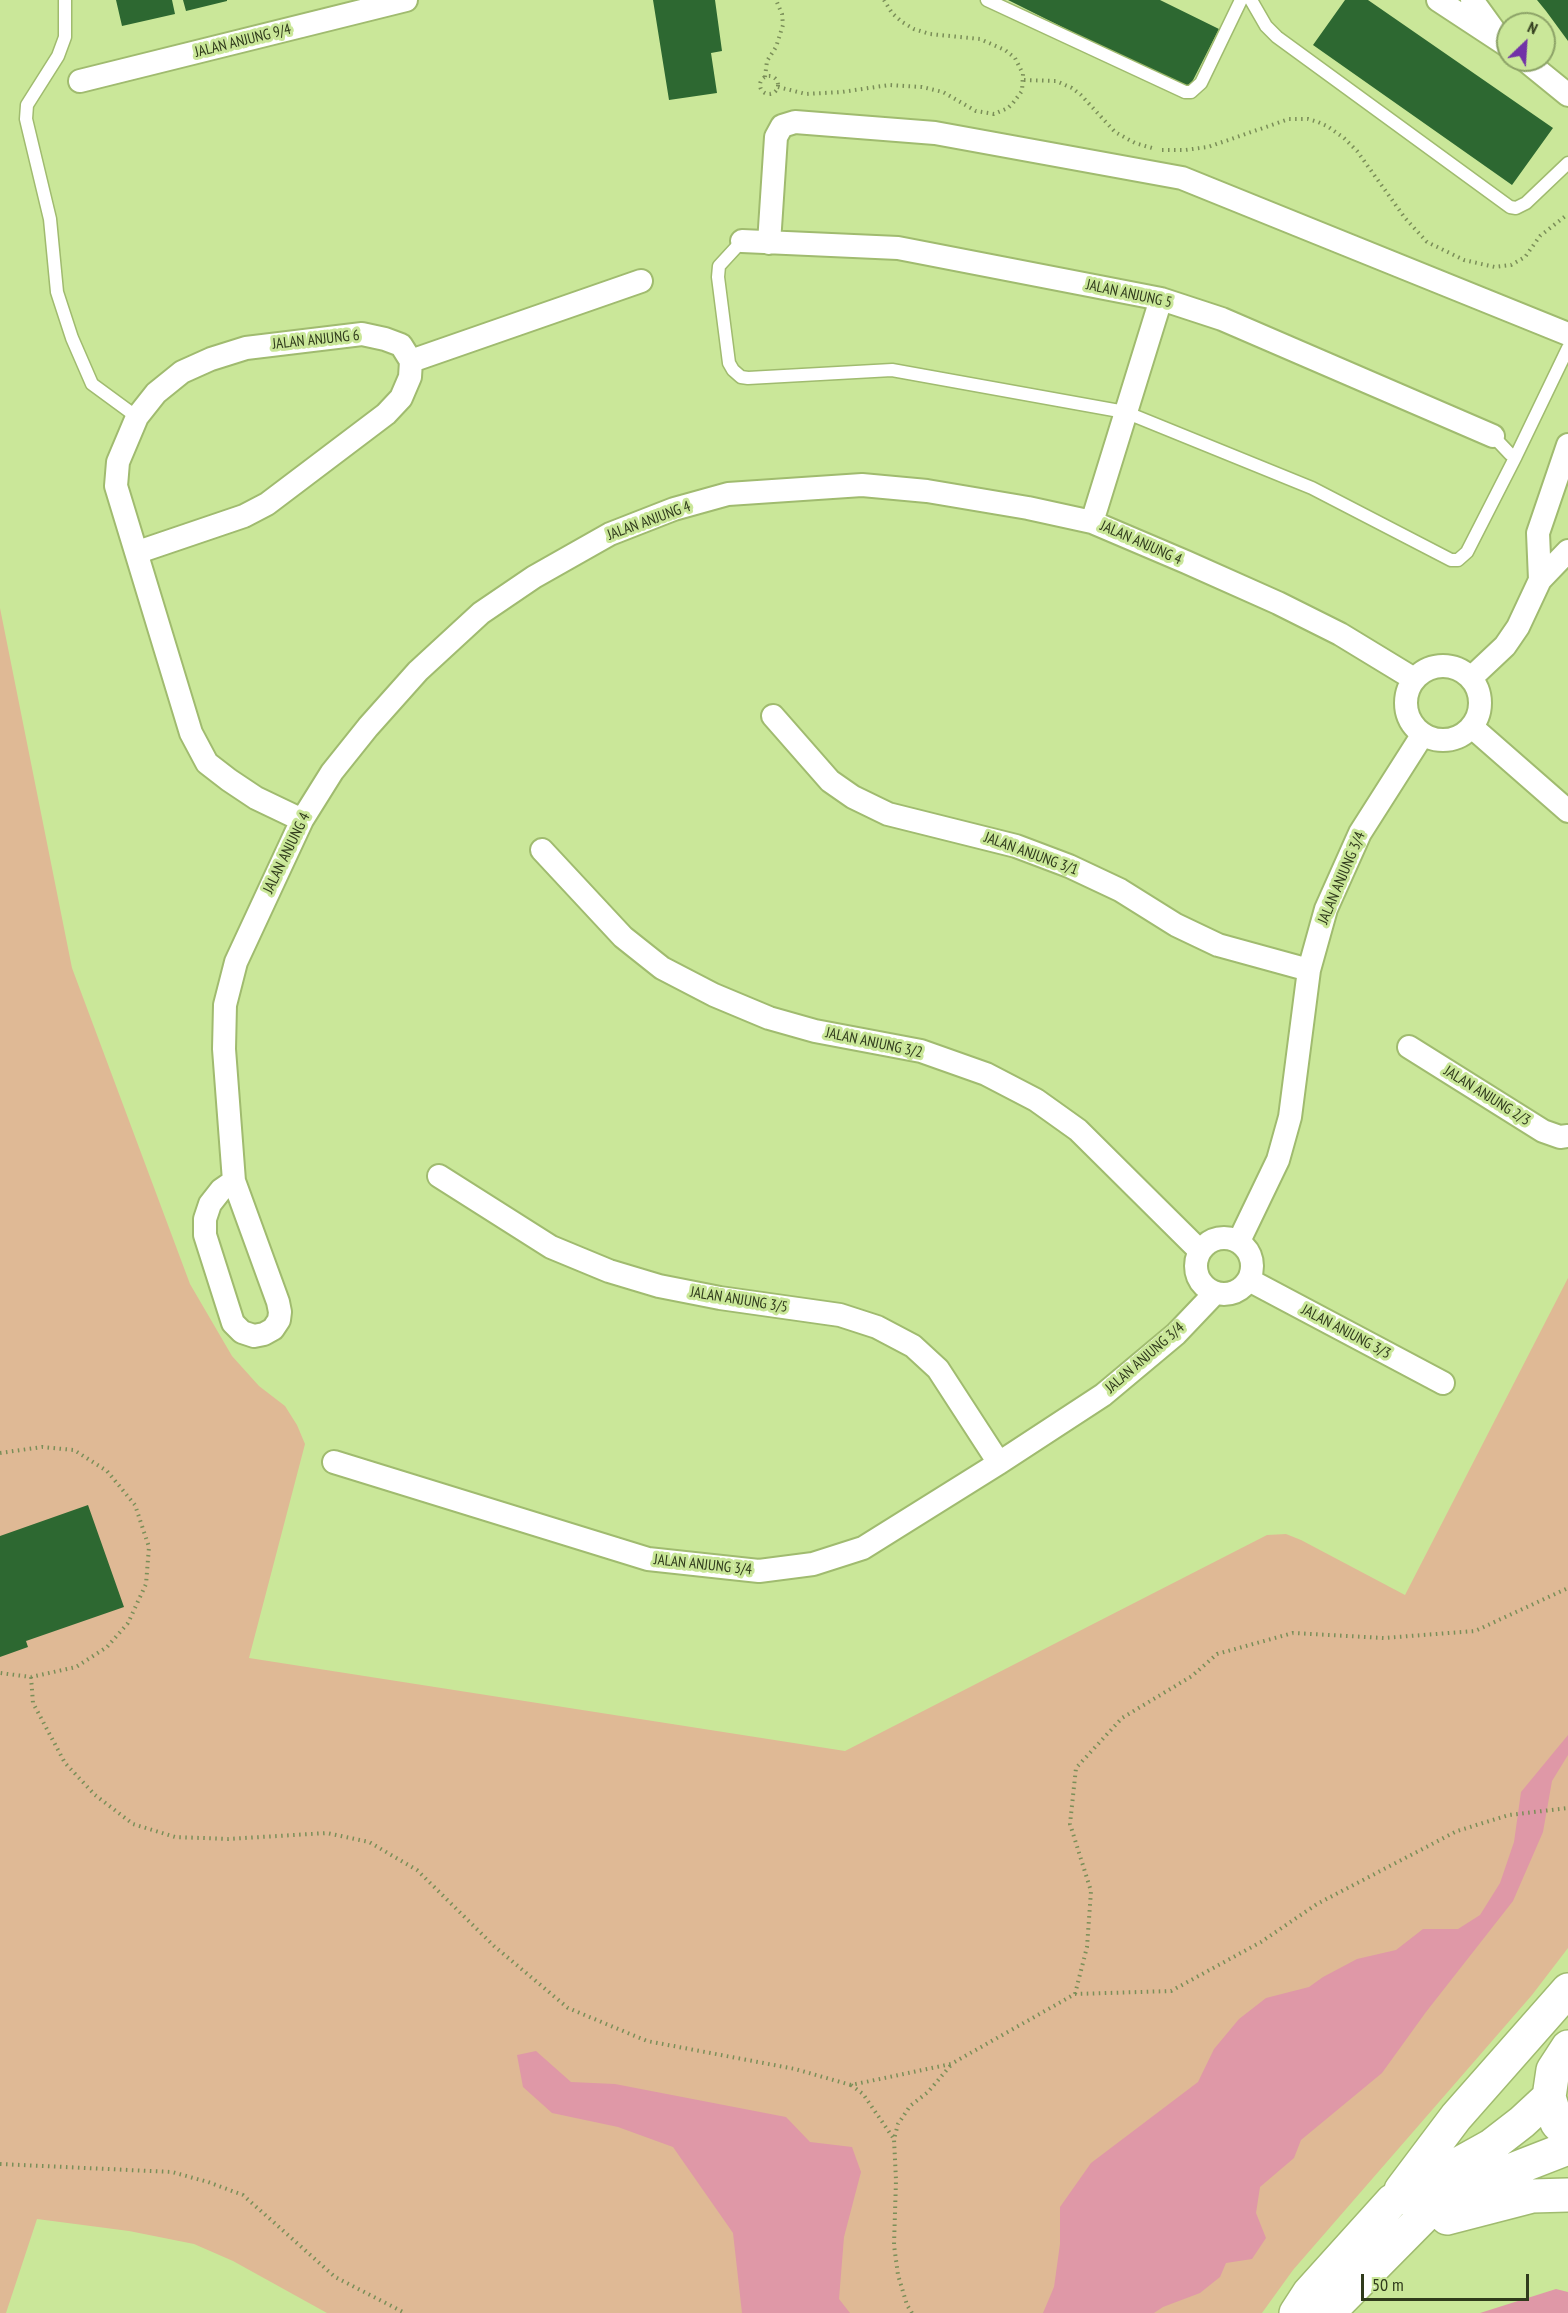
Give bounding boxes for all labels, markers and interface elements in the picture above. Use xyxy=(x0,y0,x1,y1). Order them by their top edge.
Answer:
north arrow xyxy=(1496,12,1556,72)
text: N xyxy=(1525,17,1541,38)
street label: JALAN ANJUNG 9/4 xyxy=(193,20,293,62)
street label: JALAN ANJUNG 5 xyxy=(1084,276,1174,312)
street label: JALAN ANJUNG 6 xyxy=(272,326,360,354)
street label: JALAN ANJUNG 4 xyxy=(605,498,693,544)
street label: JALAN ANJUNG 4 xyxy=(1097,517,1185,569)
street label: JALAN ANJUNG 4 xyxy=(260,810,314,896)
street label: JALAN ANJUNG 3/1 xyxy=(982,829,1080,879)
street label: JALAN ANJUNG 3/4 xyxy=(1314,829,1370,927)
street label: JALAN ANJUNG 3/2 xyxy=(824,1024,924,1062)
street label: JALAN ANJUNG 2/3 xyxy=(1440,1062,1534,1130)
street label: JALAN ANJUNG 3/5 xyxy=(689,1283,789,1317)
street label: JALAN ANJUNG 3/3 xyxy=(1298,1301,1394,1363)
street label: JALAN ANJUNG 3/4 xyxy=(1102,1319,1188,1397)
street label: JALAN ANJUNG 3/4 xyxy=(653,1551,753,1579)
scale bar xyxy=(1364,2262,1532,2300)
text: 50 m xyxy=(1372,2273,1404,2296)

